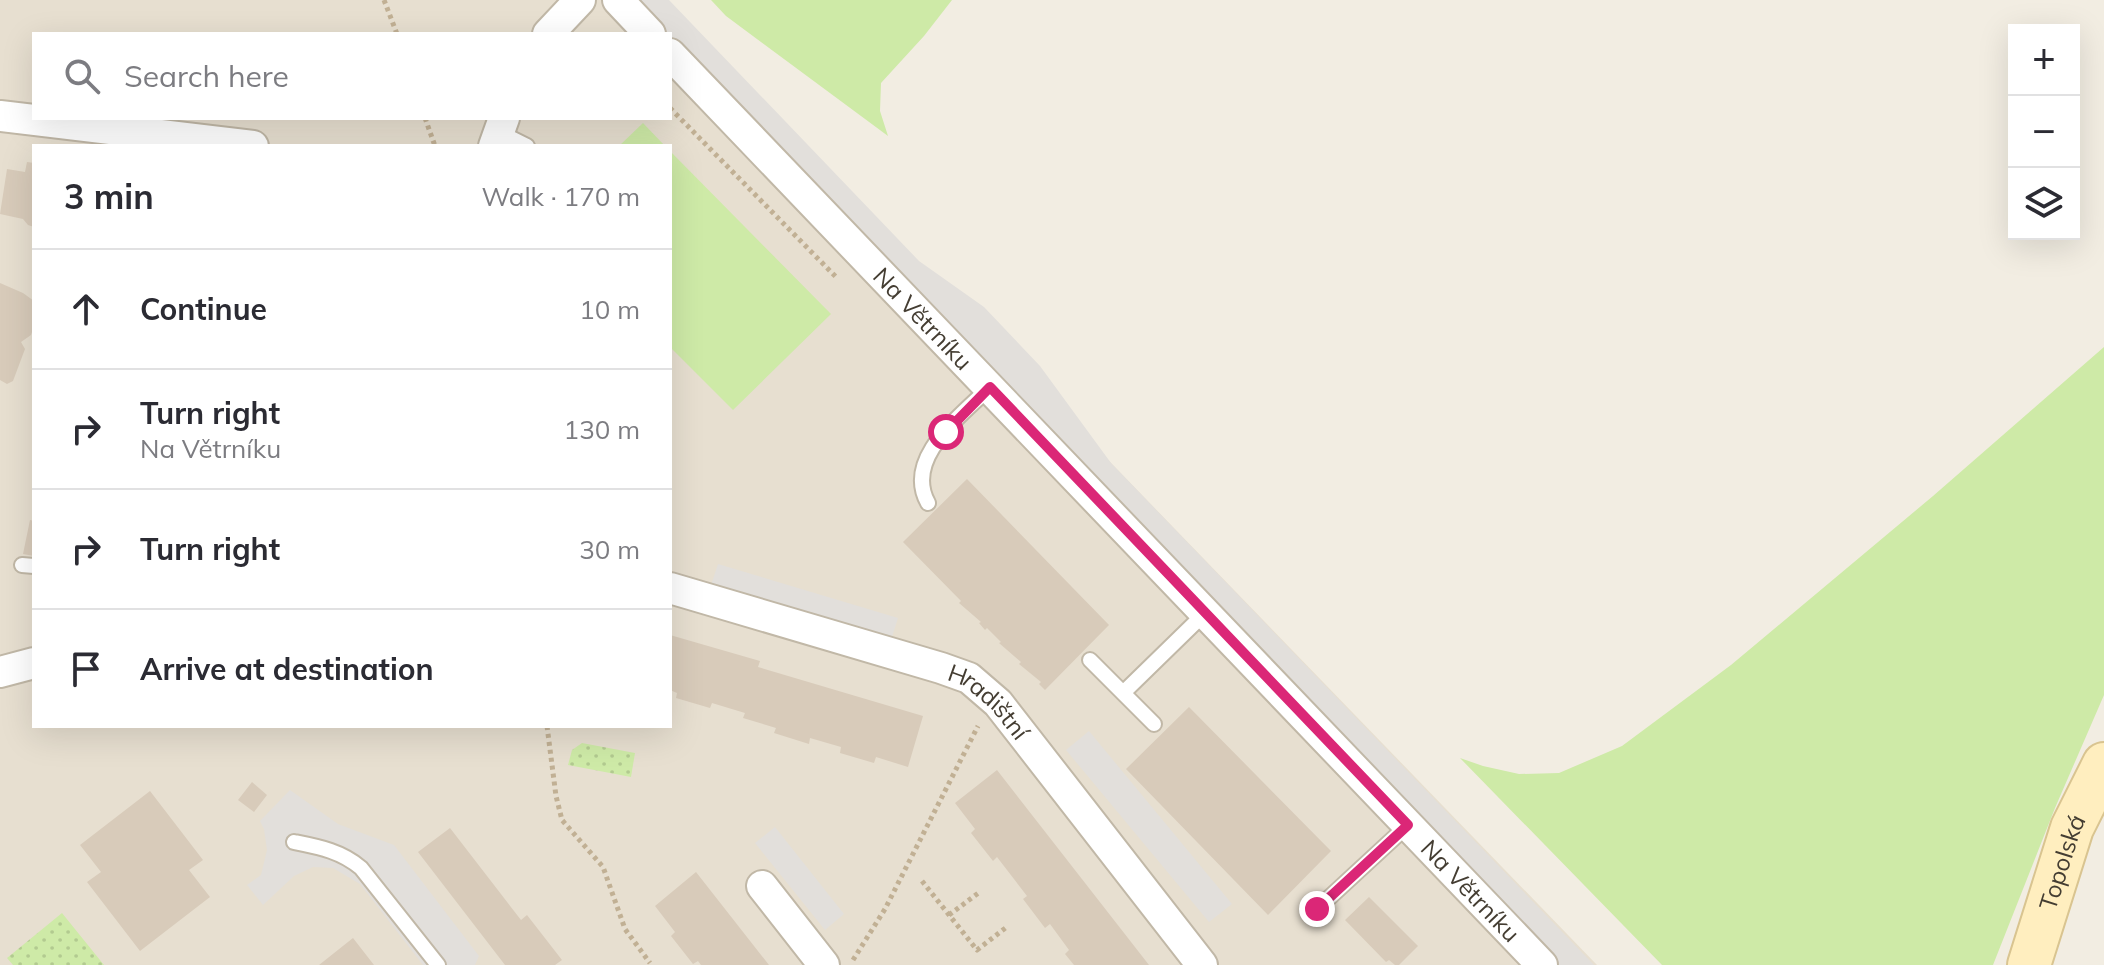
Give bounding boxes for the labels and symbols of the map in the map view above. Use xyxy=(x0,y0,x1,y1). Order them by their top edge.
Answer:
street label: Na Větrníku xyxy=(867,261,979,376)
route start xyxy=(928,414,964,450)
street label: Hradištní xyxy=(944,657,1037,747)
street label: Topolská xyxy=(2032,809,2092,914)
street label: Na Větrníku xyxy=(1415,833,1527,948)
route end xyxy=(1299,891,1335,927)

